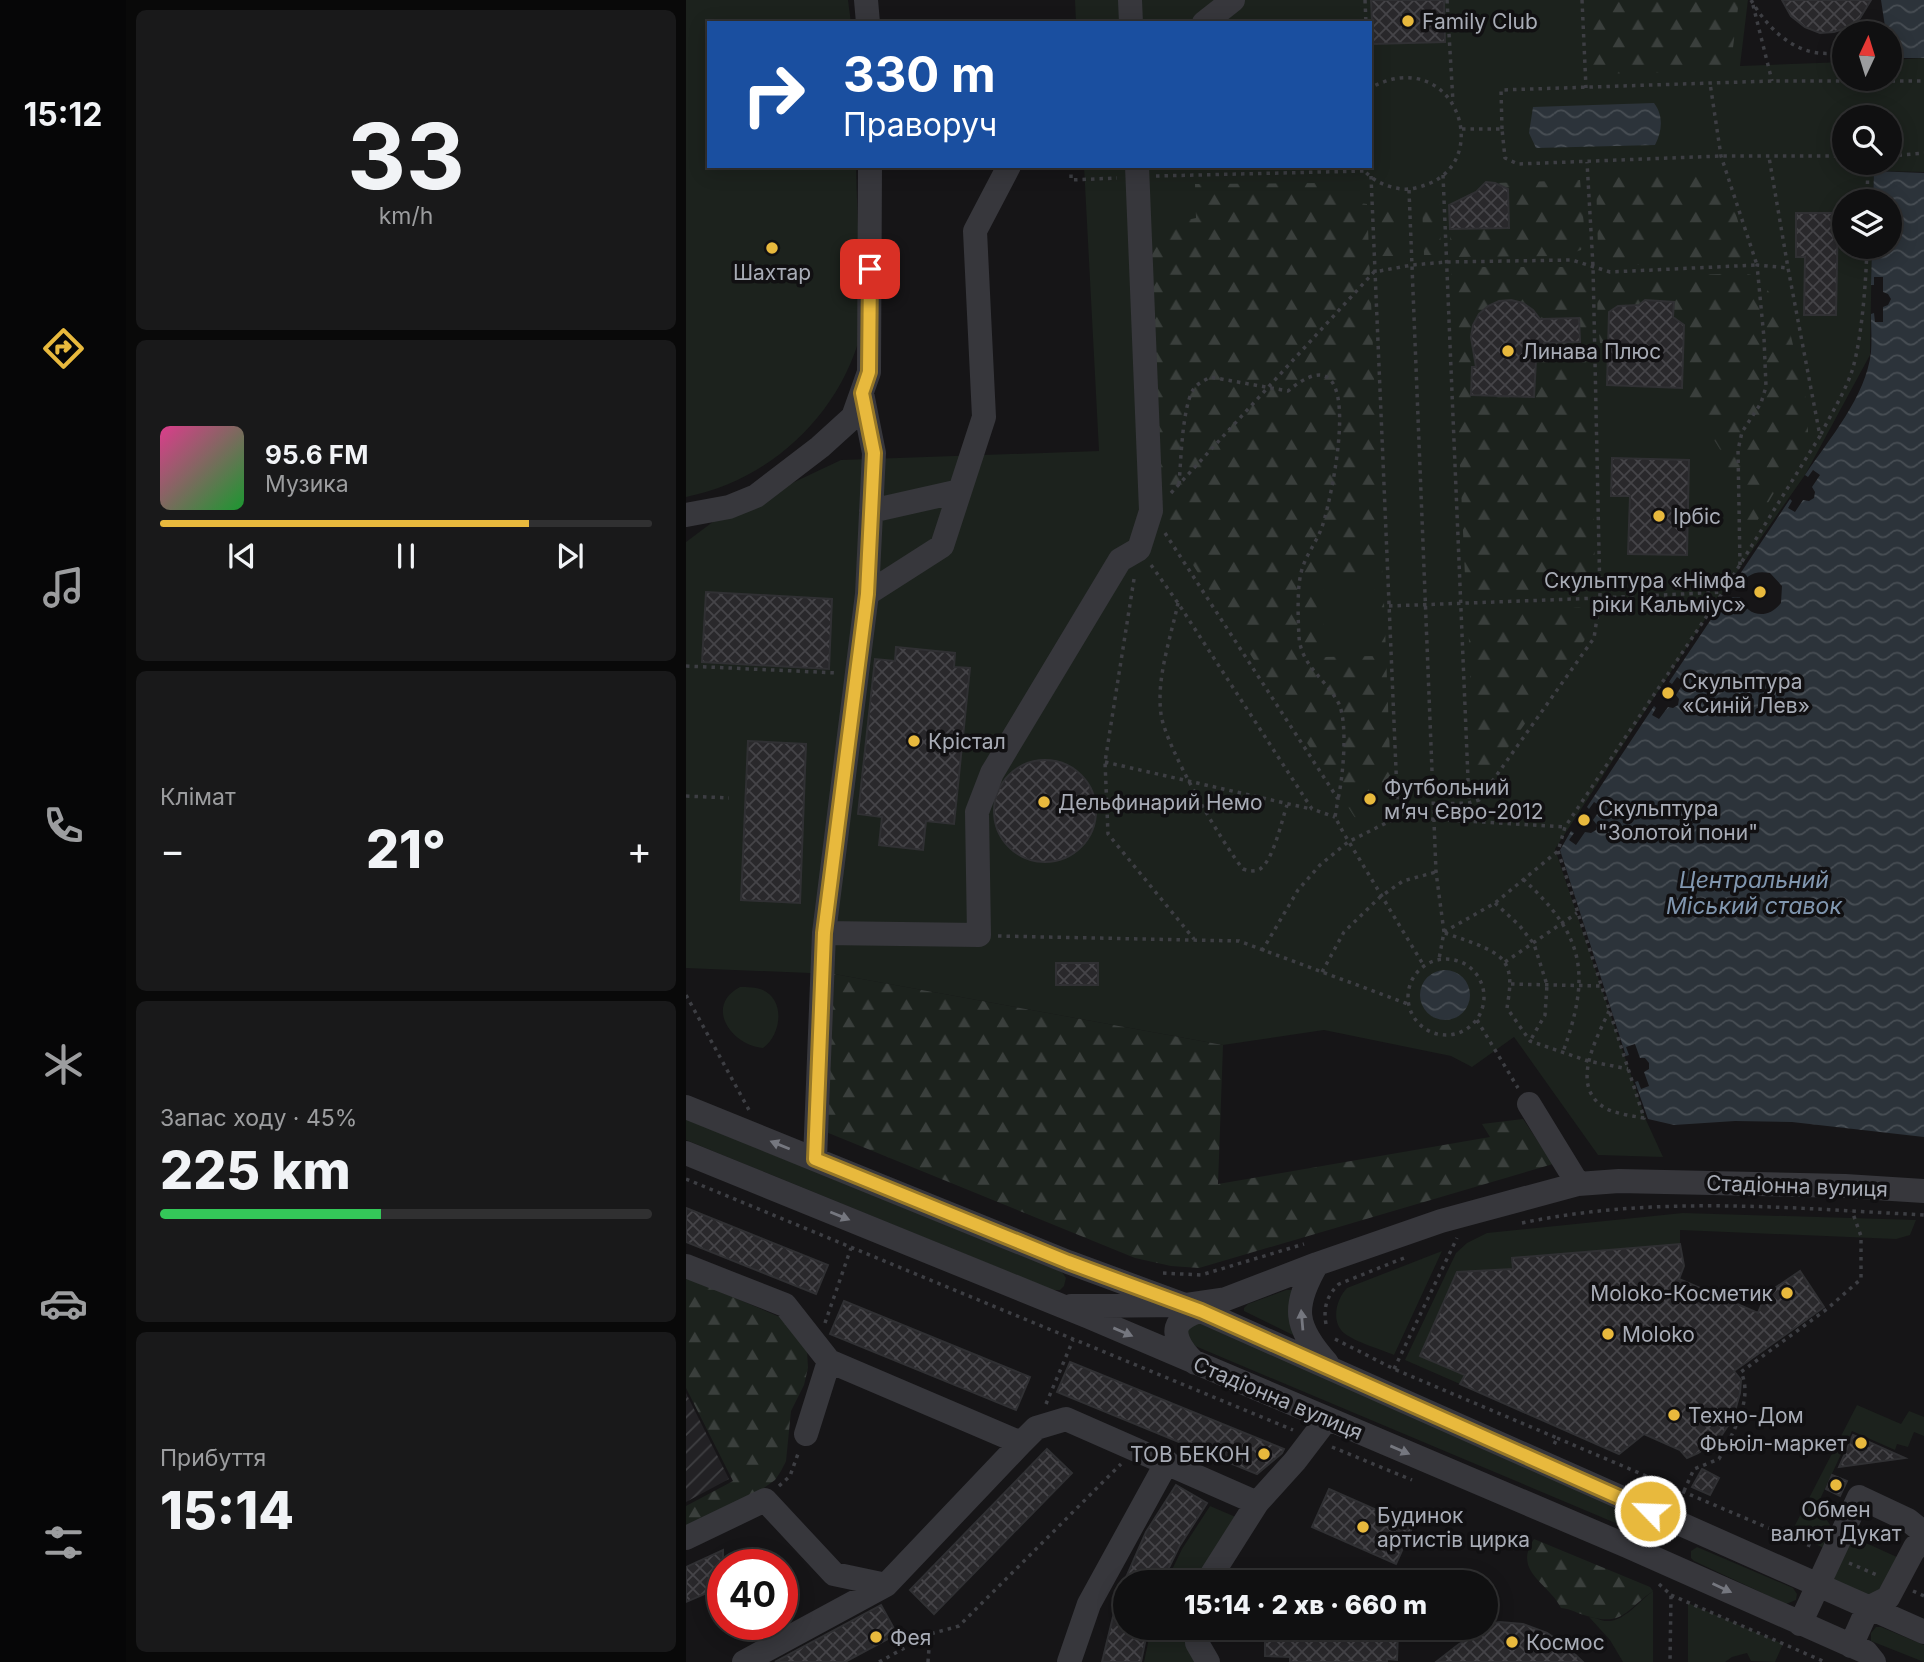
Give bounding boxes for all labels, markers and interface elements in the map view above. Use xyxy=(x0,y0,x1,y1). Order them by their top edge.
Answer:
place label: Family Club xyxy=(1422,9,1538,34)
marker: Family Club xyxy=(1400,13,1416,29)
north arrow xyxy=(1832,21,1902,91)
map controls xyxy=(1832,21,1902,259)
text: 330 m xyxy=(843,45,996,104)
icon: right xyxy=(728,49,819,140)
text: 15:12 xyxy=(24,95,102,134)
text: 33 xyxy=(347,101,465,211)
text: Праворуч xyxy=(843,105,997,144)
button: search xyxy=(1832,105,1902,175)
button: layers xyxy=(1832,189,1902,259)
text: km/h xyxy=(379,202,433,230)
pin xyxy=(840,239,900,299)
marker: Шахтар xyxy=(764,240,780,256)
icon: arrive xyxy=(851,250,889,288)
place label: Шахтар xyxy=(733,260,811,285)
icon: directions xyxy=(39,324,88,373)
place label: Линава Плюс xyxy=(1522,339,1661,364)
marker: Линава Плюс xyxy=(1500,343,1516,359)
text: 95.6 FM xyxy=(265,439,368,470)
text: Музика xyxy=(265,470,349,498)
place label: Ірбіс xyxy=(1673,504,1721,529)
marker: Ірбіс xyxy=(1651,508,1667,524)
icon: previous xyxy=(223,537,261,575)
icon: pause xyxy=(387,537,425,575)
icon: next xyxy=(551,537,589,575)
icon: music xyxy=(39,563,88,612)
place label: Скульптура «Німфа ріки Кальміус» xyxy=(1544,568,1746,617)
marker: Скульптура «Німфа ріки Кальміус» xyxy=(1752,584,1768,600)
place label: Скульптура «Синій Лев» xyxy=(1682,669,1810,718)
marker: Скульптура «Синій Лев» xyxy=(1660,685,1676,701)
place label: Крістал xyxy=(928,729,1006,754)
marker: Крістал xyxy=(906,733,922,749)
place label: Футбольний мʼяч Євро-2012 xyxy=(1384,775,1544,824)
text: Клімат xyxy=(160,783,236,811)
place label: Дельфинарий Немо xyxy=(1058,790,1263,815)
marker: Футбольний мʼяч Євро-2012 xyxy=(1362,791,1378,807)
marker: Дельфинарий Немо xyxy=(1036,794,1052,810)
place label: Скульптура "Золотой пони" xyxy=(1598,796,1758,845)
icon: phone xyxy=(39,801,88,850)
marker: Скульптура "Золотой пони" xyxy=(1576,812,1592,828)
text: 21° xyxy=(366,818,446,881)
text: − xyxy=(160,827,185,873)
text: + xyxy=(627,827,652,873)
water label: Центральний Міський ставок xyxy=(1666,866,1843,920)
icon: climate xyxy=(39,1040,88,1089)
text: Запас ходу · 45% xyxy=(160,1104,357,1132)
text: 225 km xyxy=(160,1139,351,1202)
one-way arrow xyxy=(769,1139,790,1150)
street label: Стадіонна вулиця xyxy=(1706,1170,1888,1202)
one-way arrow xyxy=(829,1211,850,1222)
icon: car xyxy=(39,1279,88,1328)
place label: Moloko-Косметик xyxy=(1590,1281,1774,1306)
marker: Moloko-Косметик xyxy=(1779,1285,1795,1301)
one-way arrow xyxy=(1296,1309,1307,1331)
place label: Moloko xyxy=(1622,1322,1695,1347)
one-way arrow xyxy=(1113,1326,1133,1338)
marker: Moloko xyxy=(1600,1326,1616,1342)
street label: Стадіонна вулиця xyxy=(1189,1351,1367,1445)
place label: Техно-Дом xyxy=(1688,1403,1804,1428)
marker: Техно-Дом xyxy=(1666,1407,1682,1423)
place label: Фьюіл-маркет xyxy=(1700,1431,1847,1456)
marker: Фьюіл-маркет xyxy=(1853,1435,1869,1451)
place label: ТОВ БЕКОН xyxy=(1130,1442,1250,1467)
text: Прибуття xyxy=(160,1444,266,1472)
one-way arrow xyxy=(1390,1444,1410,1456)
marker: ТОВ БЕКОН xyxy=(1256,1446,1272,1462)
position arrow xyxy=(1613,1474,1687,1548)
marker: Обмен валют Дукат xyxy=(1828,1477,1844,1493)
text: 15:14 xyxy=(160,1479,294,1542)
place label: Обмен валют Дукат xyxy=(1770,1497,1902,1546)
place label: Будинок артистів цирка xyxy=(1377,1503,1530,1552)
icon: filters xyxy=(39,1518,88,1567)
marker: Будинок артистів цирка xyxy=(1355,1519,1371,1535)
speed limit sign: 40 xyxy=(707,1549,798,1640)
one-way arrow xyxy=(1712,1582,1732,1593)
text: 15:14 · 2 хв · 660 m xyxy=(1184,1589,1427,1620)
place label: Фея xyxy=(890,1625,931,1650)
marker: Фея xyxy=(868,1629,884,1645)
place label: Космос xyxy=(1526,1630,1605,1655)
marker: Космос xyxy=(1504,1634,1520,1650)

